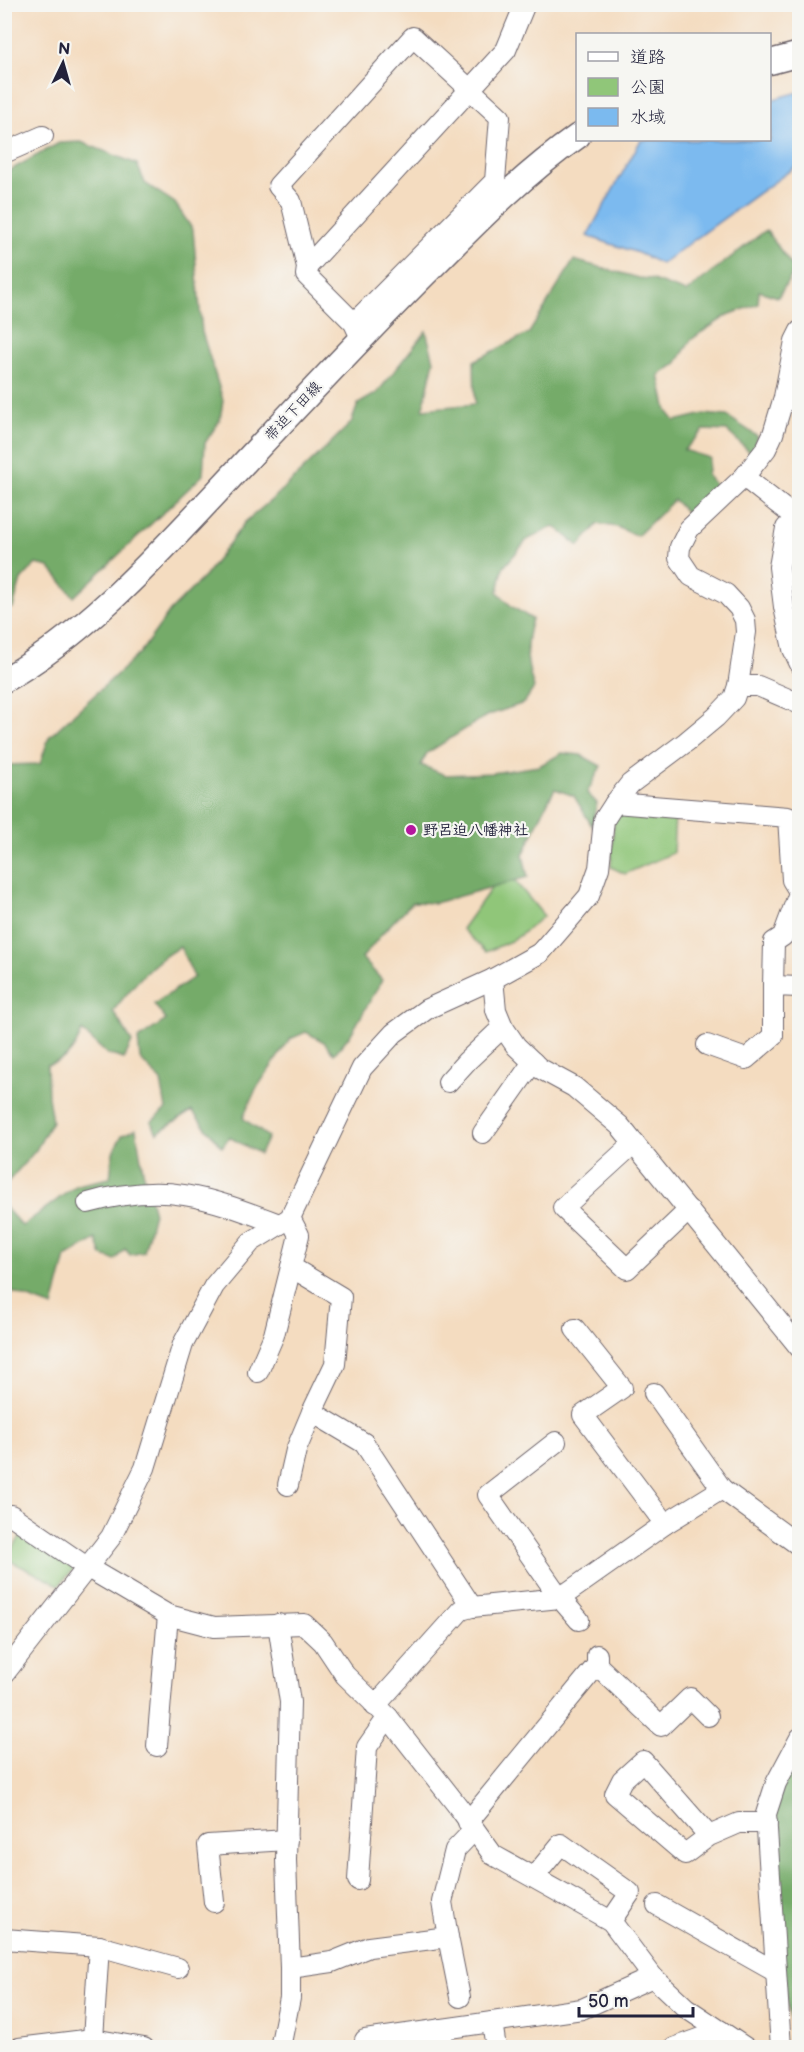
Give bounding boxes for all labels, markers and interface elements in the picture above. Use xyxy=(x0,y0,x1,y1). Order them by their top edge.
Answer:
north arrow xyxy=(33,33,93,93)
legend xyxy=(576,33,771,141)
text: N xyxy=(57,40,71,60)
text: 道路 xyxy=(630,47,666,68)
text: 公園 xyxy=(630,77,666,98)
text: 水域 xyxy=(630,107,666,128)
street label: 帯迫下田線 xyxy=(261,377,326,445)
place label: 野呂迫八幡神社 xyxy=(423,821,528,840)
marker: 野呂迫八幡神社 xyxy=(404,823,418,837)
scale bar xyxy=(579,1980,693,2018)
text: 50 m xyxy=(588,1991,629,2012)

